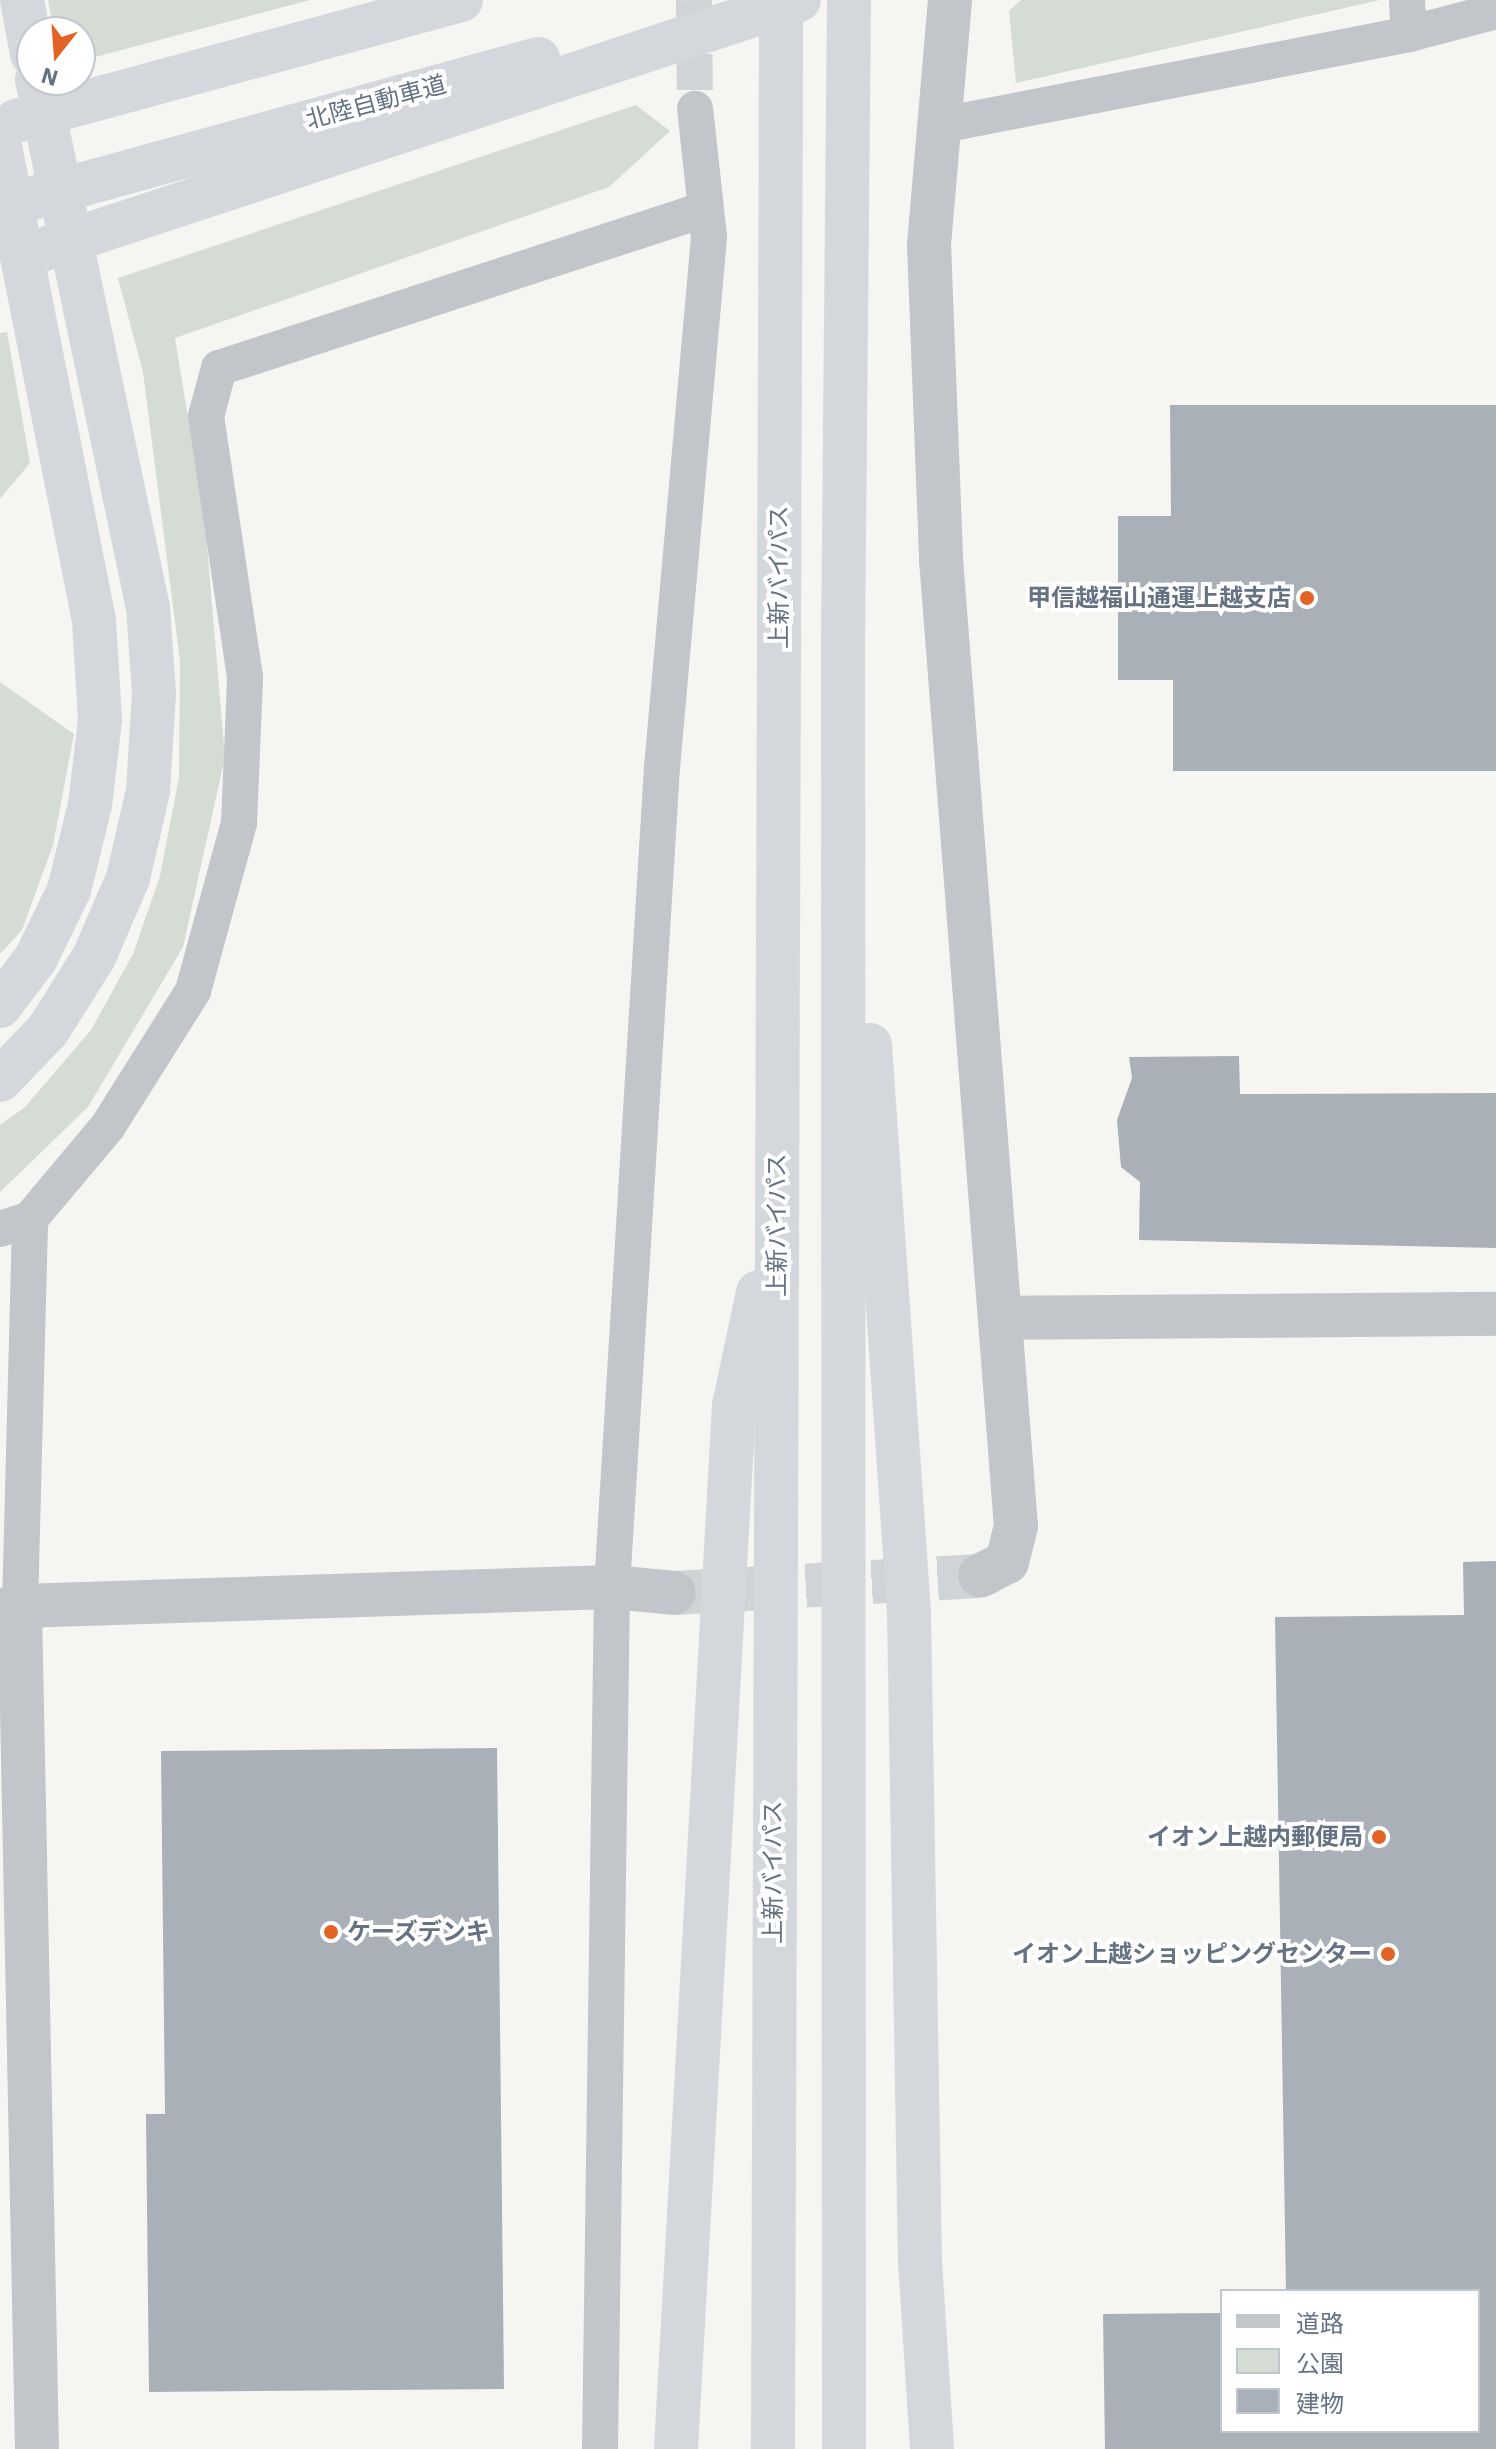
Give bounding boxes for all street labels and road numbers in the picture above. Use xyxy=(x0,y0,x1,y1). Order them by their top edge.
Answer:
street label: 北陸自動車道 xyxy=(303,69,449,135)
street label: 上新バイパス xyxy=(765,505,793,649)
street label: 上新バイパス xyxy=(763,1153,791,1297)
street label: 上新バイパス xyxy=(759,1800,787,1944)

